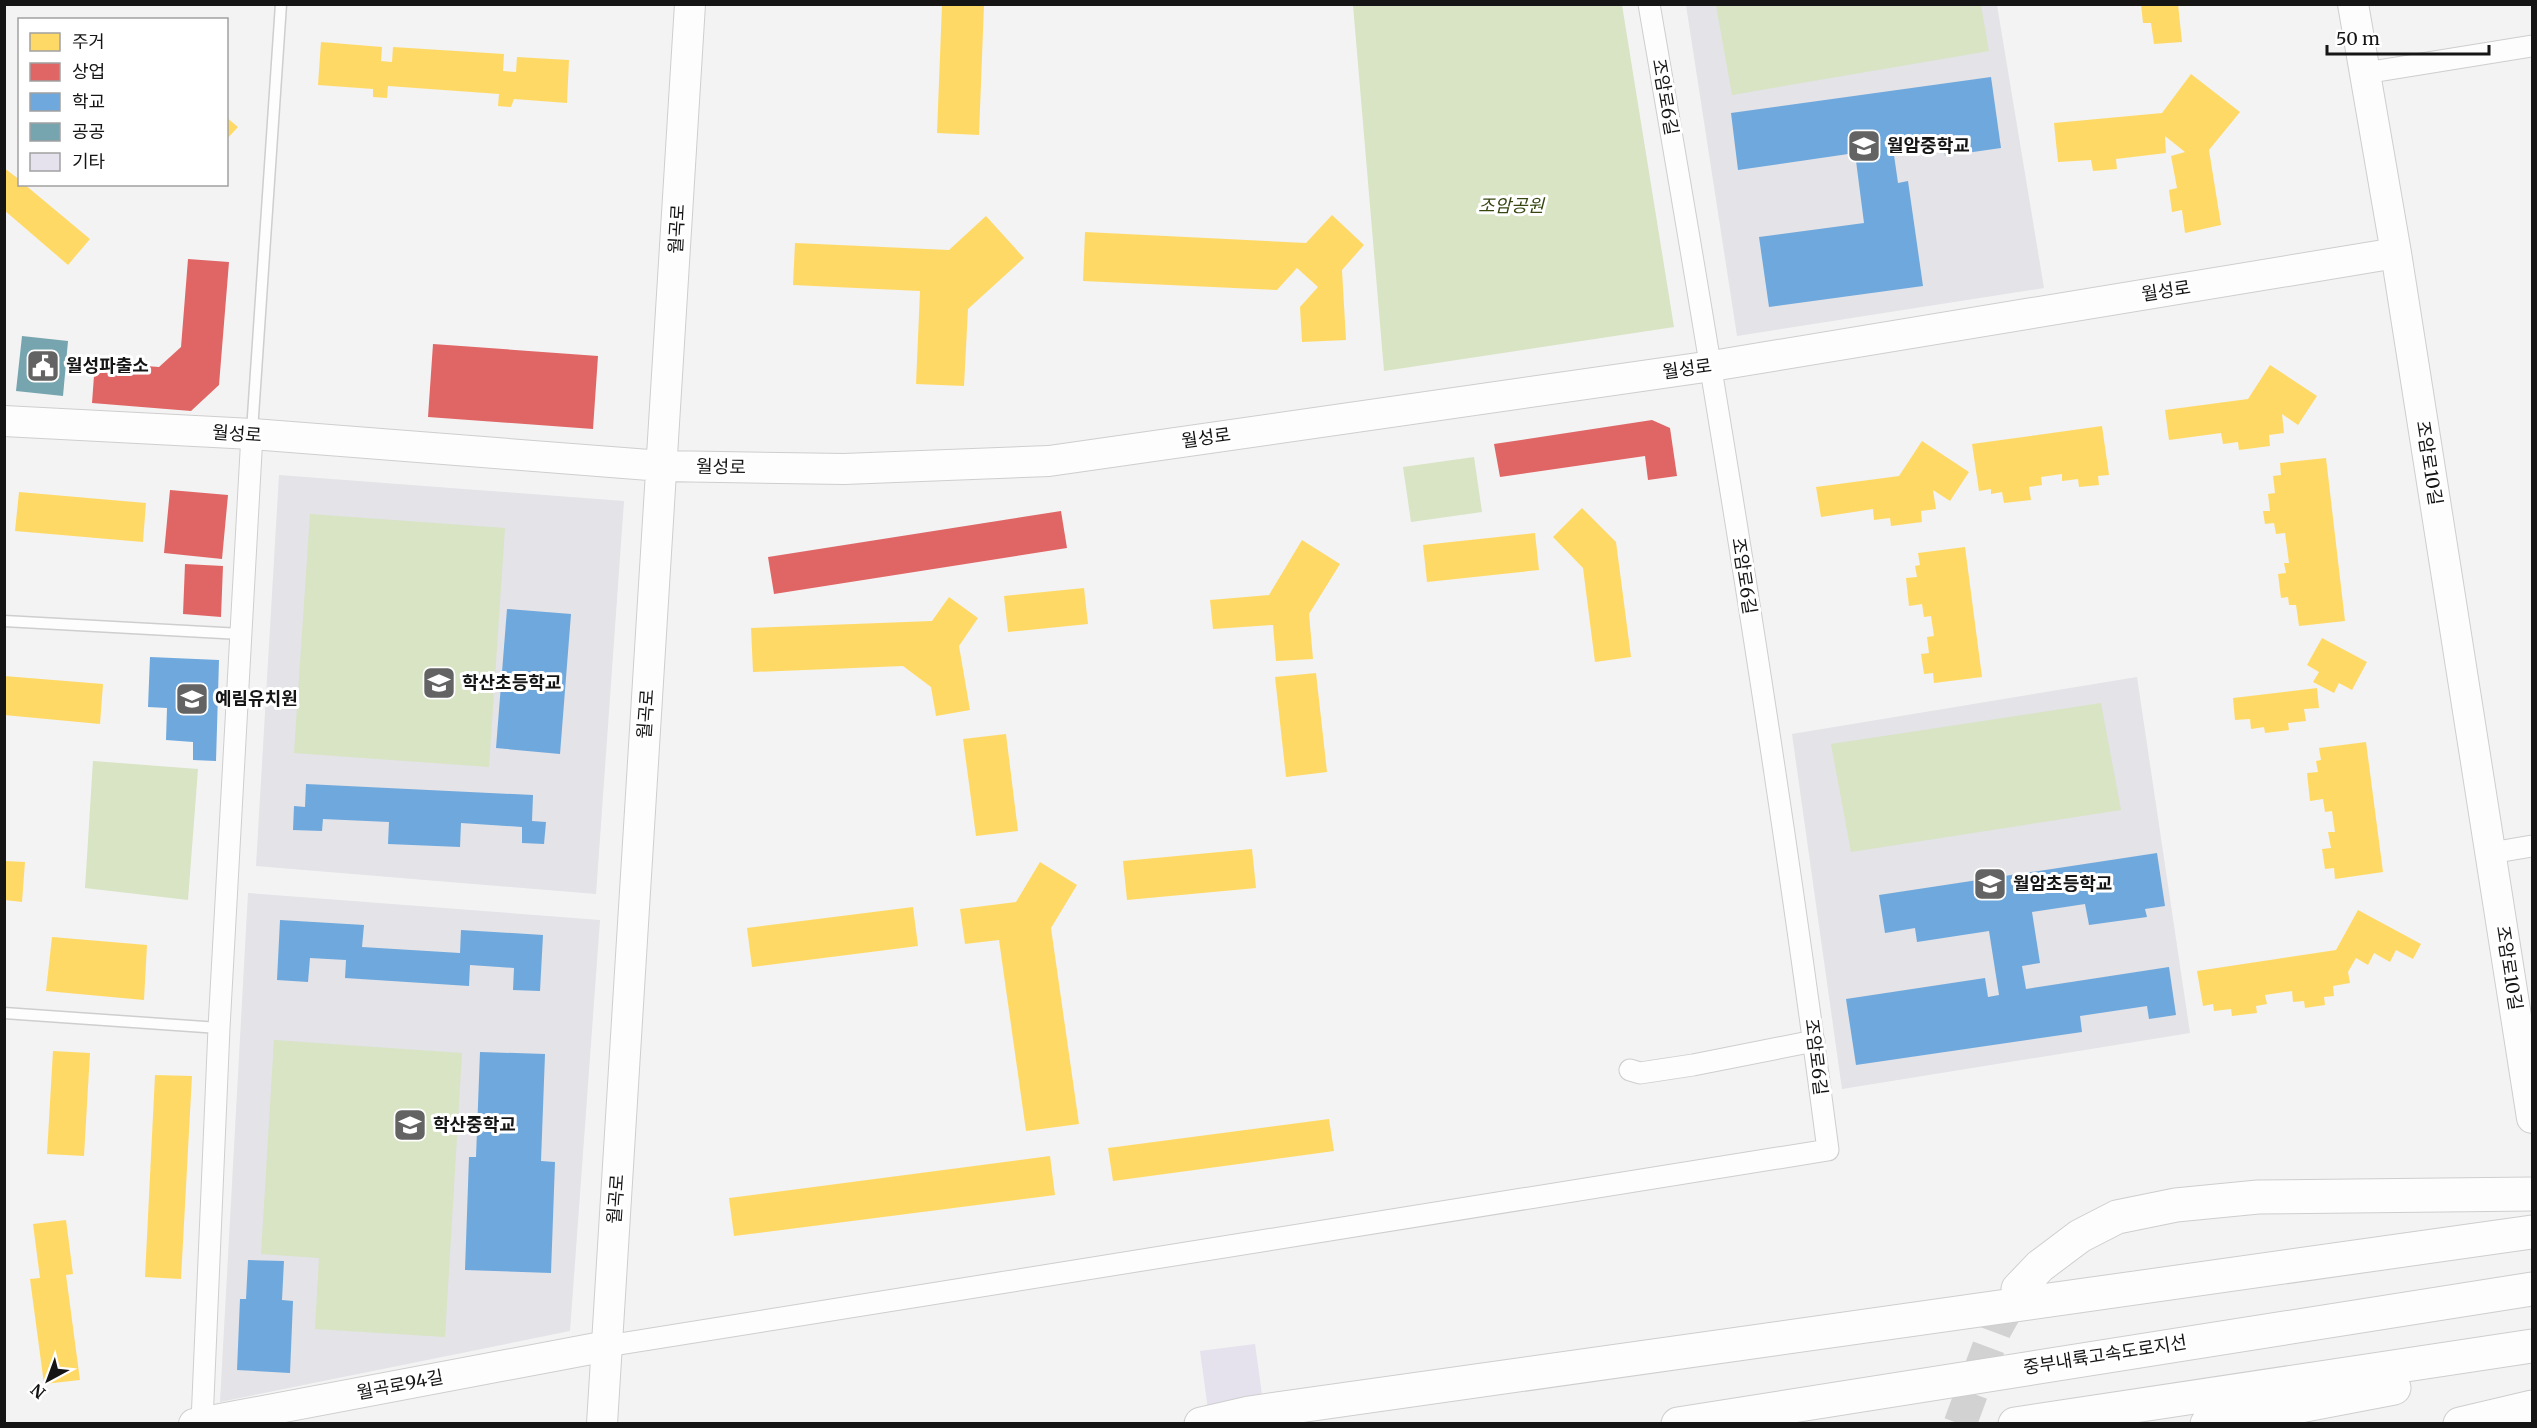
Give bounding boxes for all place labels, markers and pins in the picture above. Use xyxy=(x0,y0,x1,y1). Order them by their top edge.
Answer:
school or university icon: 월암중학교 xyxy=(1846,128,1882,164)
place label: 월암중학교 xyxy=(1887,134,1970,157)
public building icon: 월성파출소 xyxy=(25,348,61,384)
place label: 월성파출소 xyxy=(66,354,149,377)
school or university icon: 학산초등학교 xyxy=(421,665,457,701)
place label: 학산초등학교 xyxy=(462,671,561,694)
school or university icon: 예림유치원 xyxy=(174,681,210,717)
place label: 예림유치원 xyxy=(215,687,298,710)
school or university icon: 월암초등학교 xyxy=(1972,866,2008,902)
place label: 월암초등학교 xyxy=(2013,872,2112,895)
school or university icon: 학산중학교 xyxy=(392,1107,428,1143)
place label: 학산중학교 xyxy=(433,1113,516,1136)

